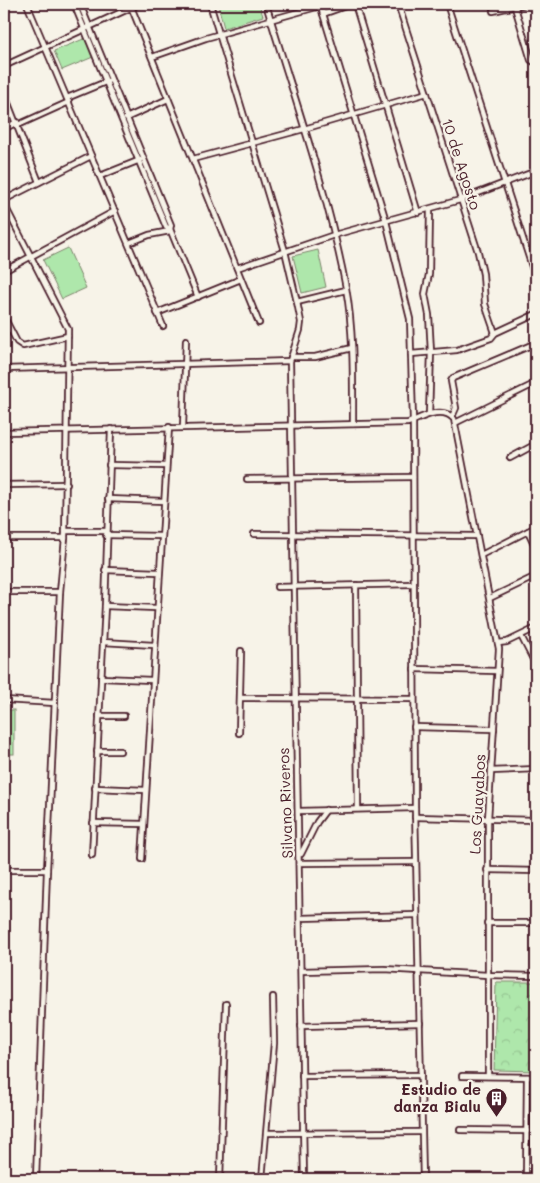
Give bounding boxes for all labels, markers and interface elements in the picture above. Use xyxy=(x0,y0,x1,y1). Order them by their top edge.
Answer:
street label: 10 de Agosto xyxy=(438,116,486,212)
street label: Silvano Riveros xyxy=(273,747,297,859)
street label: Los Guayabos xyxy=(464,753,490,855)
place label: Estudio de danza Bialu xyxy=(394,1079,481,1116)
building icon: Estudio de danza Bialu xyxy=(485,1086,509,1117)

